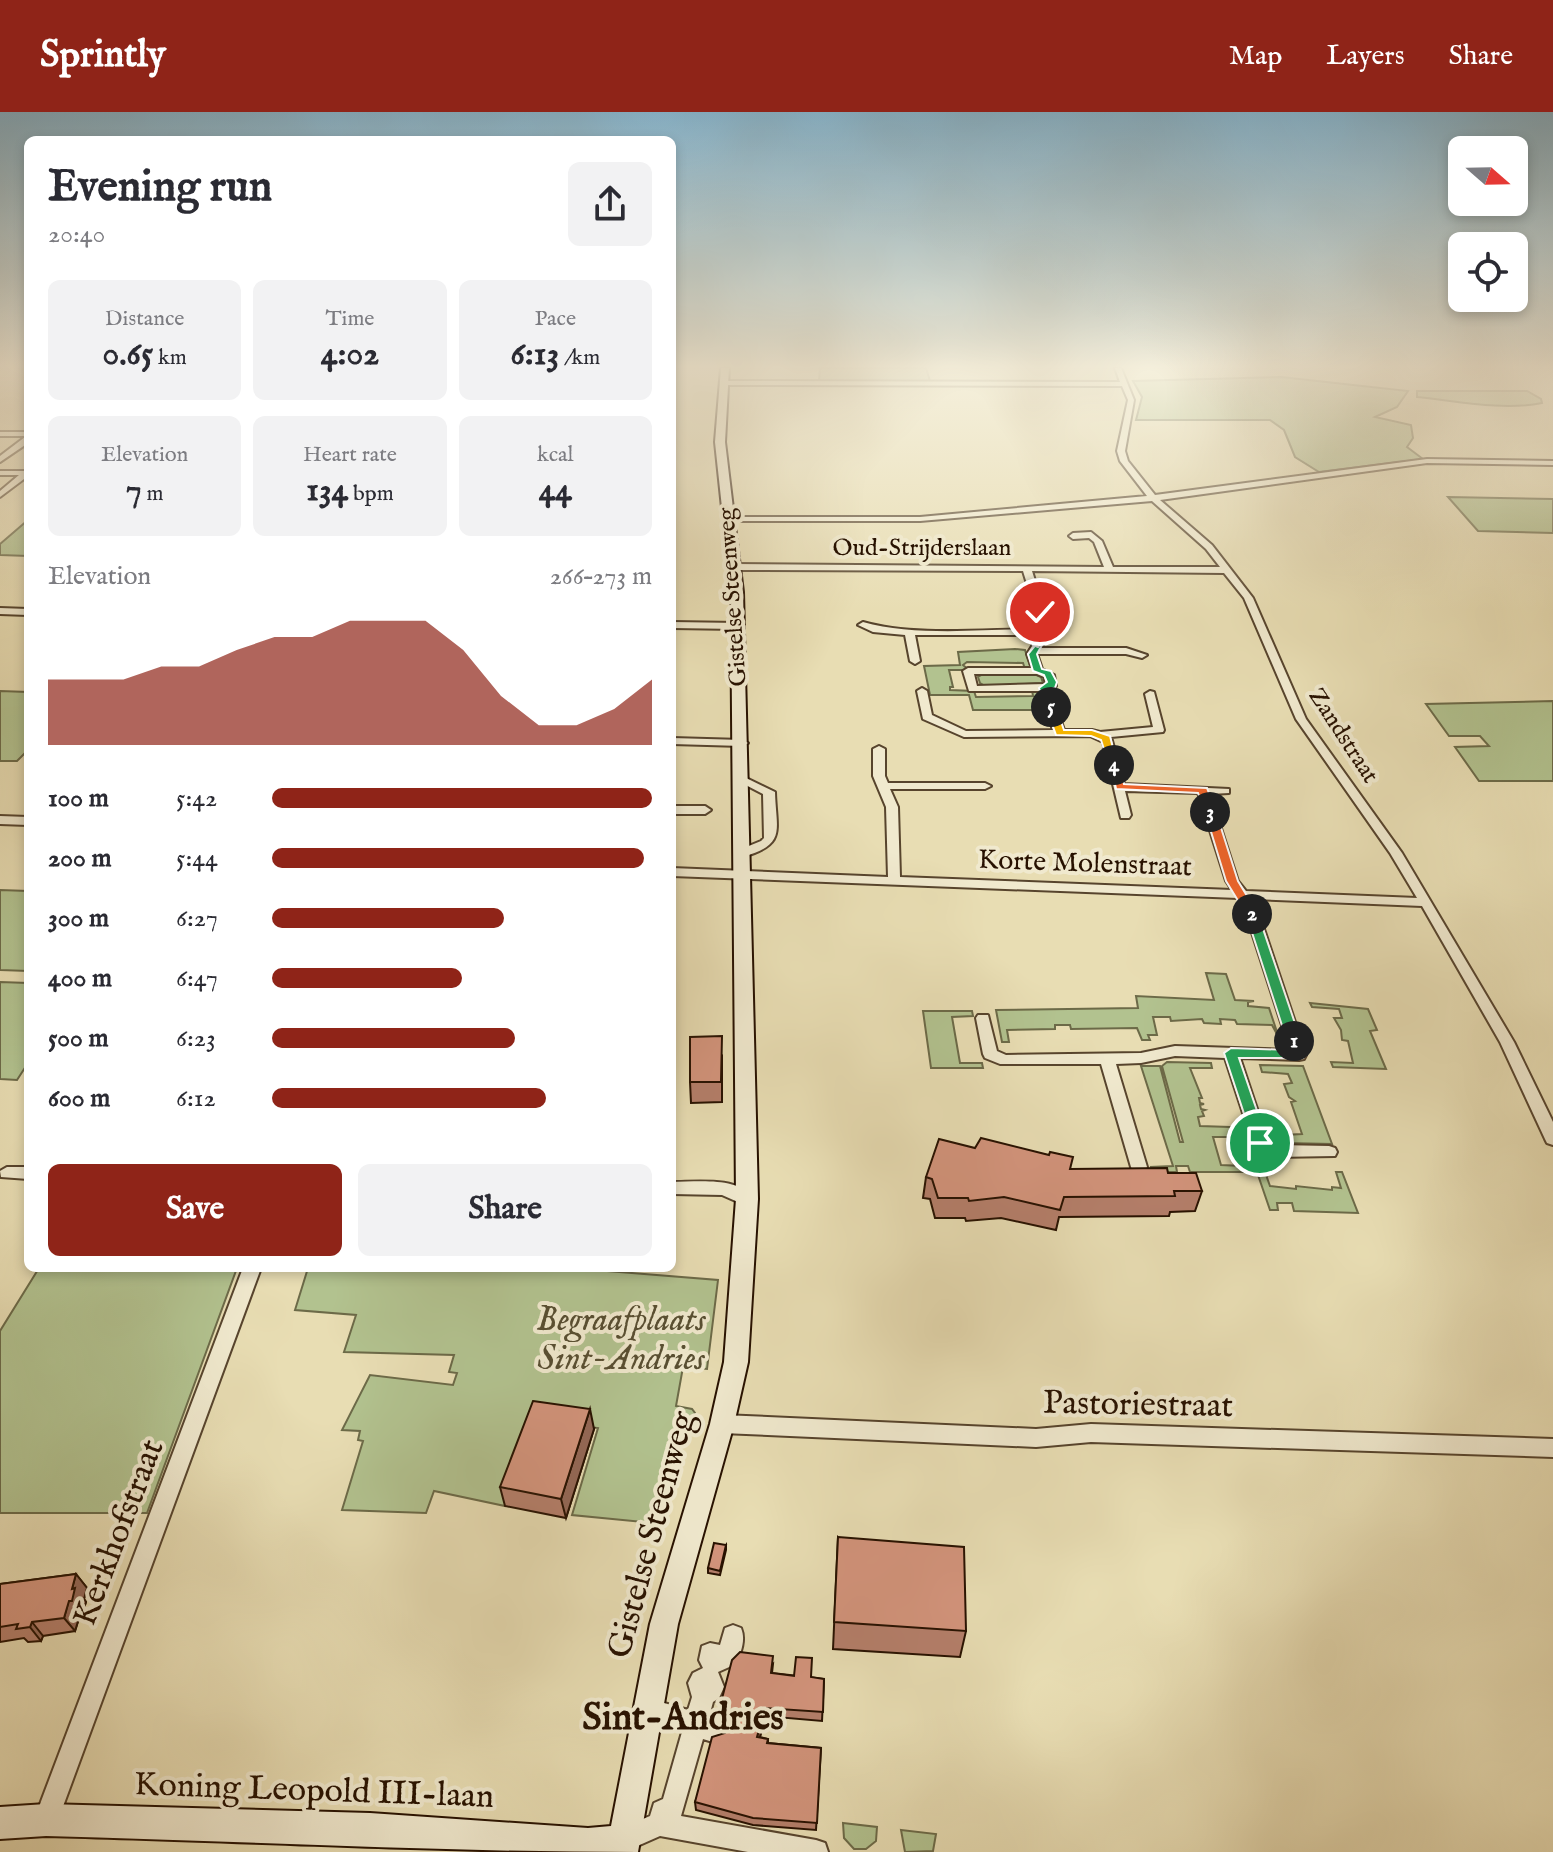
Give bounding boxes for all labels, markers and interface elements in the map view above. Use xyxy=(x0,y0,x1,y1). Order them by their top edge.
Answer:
text: Sprintly xyxy=(40,32,166,80)
text: Map xyxy=(1229,39,1282,74)
text: Layers xyxy=(1326,39,1405,74)
text: Share xyxy=(1449,39,1513,74)
north arrow xyxy=(1448,136,1528,216)
map controls xyxy=(1448,136,1528,312)
text: Evening run xyxy=(48,160,272,216)
button: share xyxy=(568,162,652,246)
text: 20:40 xyxy=(48,218,105,251)
button: locate xyxy=(1448,232,1528,312)
text: Distance xyxy=(105,305,184,333)
text: Time xyxy=(326,305,374,333)
text: Pace xyxy=(535,305,576,333)
text: 0.65 xyxy=(103,333,153,376)
text: 4:02 xyxy=(321,333,379,376)
text: 6:13 xyxy=(510,333,559,376)
text: km xyxy=(153,344,187,372)
text: /km xyxy=(559,344,600,372)
text: Elevation xyxy=(101,441,188,469)
text: Heart rate xyxy=(303,441,397,469)
text: kcal xyxy=(537,441,574,469)
text: 7 xyxy=(126,469,142,512)
text: 134 xyxy=(306,469,348,512)
text: 44 xyxy=(539,469,572,512)
text: m xyxy=(142,480,164,508)
text: bpm xyxy=(348,480,394,508)
street label: Gistelse Steenweg xyxy=(711,506,755,687)
street label: Oud-Strijderslaan xyxy=(833,533,1012,564)
text: Elevation xyxy=(48,560,151,593)
text: 266–273 m xyxy=(550,560,652,593)
pin xyxy=(1006,578,1074,646)
icon: check xyxy=(1018,590,1062,634)
street label: Zandstraat xyxy=(1301,683,1385,789)
pin: 5 xyxy=(1031,687,1071,727)
text: 5 xyxy=(1047,693,1055,721)
pin: 4 xyxy=(1094,745,1134,785)
text: 4 xyxy=(1109,751,1119,779)
text: 100 m xyxy=(48,782,109,815)
text: 5:42 xyxy=(176,782,217,815)
pin: 3 xyxy=(1190,792,1230,832)
text: 3 xyxy=(1206,798,1214,826)
text: 200 m xyxy=(48,842,112,875)
text: 5:44 xyxy=(176,842,218,875)
street label: Korte Molenstraat xyxy=(978,843,1193,885)
pin: 2 xyxy=(1232,894,1272,934)
text: 2 xyxy=(1247,900,1257,928)
text: 300 m xyxy=(48,902,109,935)
text: 6:27 xyxy=(176,902,218,935)
text: 400 m xyxy=(48,962,112,995)
text: 6:47 xyxy=(176,962,218,995)
pin: 1 xyxy=(1274,1021,1314,1061)
text: 500 m xyxy=(48,1022,109,1055)
text: 6:23 xyxy=(176,1022,216,1055)
text: 1 xyxy=(1290,1027,1298,1055)
text: 600 m xyxy=(48,1082,110,1115)
text: 6:12 xyxy=(176,1082,216,1115)
pin xyxy=(1226,1109,1294,1177)
icon: arrive xyxy=(1238,1121,1282,1165)
button: Save xyxy=(48,1164,342,1256)
button: Share xyxy=(358,1164,652,1256)
park label: Begraafplaats Sint-Andries xyxy=(536,1299,706,1381)
street label: Pastoriestraat xyxy=(1043,1382,1233,1428)
street label: Gistelse Steenweg xyxy=(598,1406,706,1663)
street label: Kerkhofstraat xyxy=(64,1434,174,1632)
district label: Sint-Andries xyxy=(582,1695,784,1743)
street label: Koning Leopold III-laan xyxy=(133,1763,495,1819)

